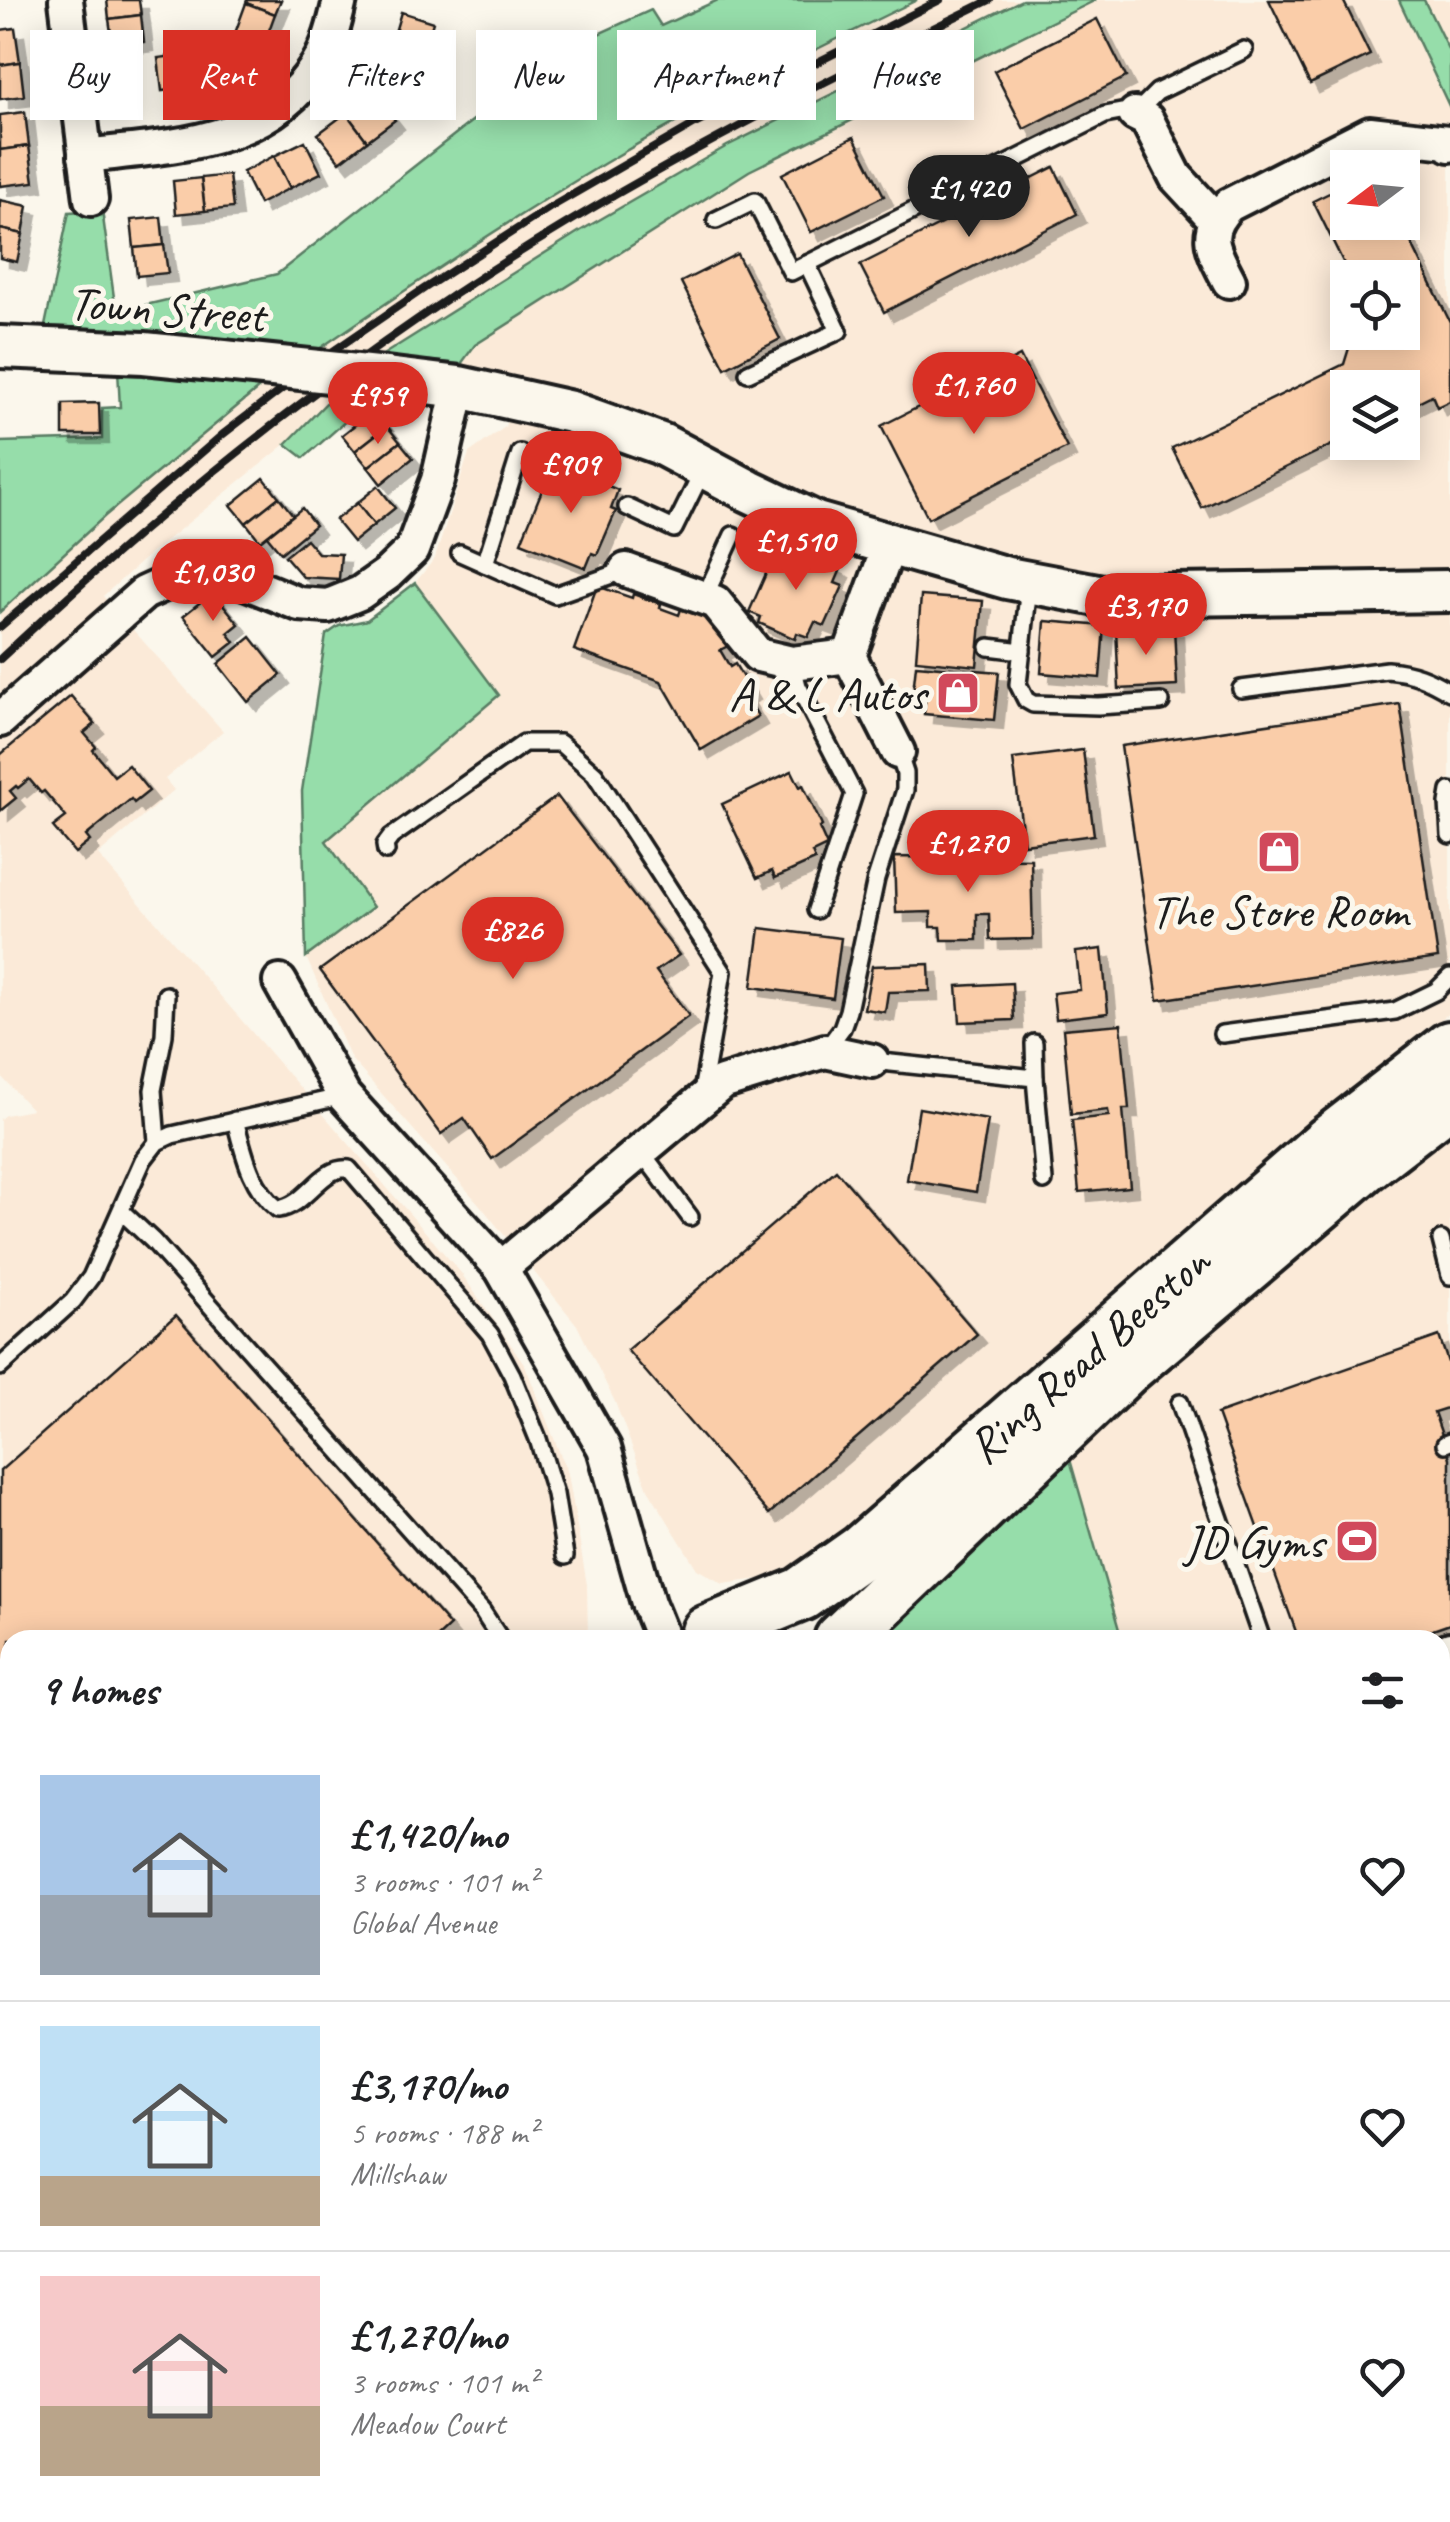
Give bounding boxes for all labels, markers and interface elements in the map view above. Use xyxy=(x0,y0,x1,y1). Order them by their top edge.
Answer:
chip: Buy xyxy=(30,30,143,120)
chip: Rent xyxy=(163,30,290,120)
chip: Filters xyxy=(310,30,456,120)
chip: New xyxy=(476,30,597,120)
chip: Apartment xyxy=(617,30,816,120)
chip: House xyxy=(836,30,974,120)
north arrow xyxy=(1330,150,1420,240)
map controls xyxy=(1330,150,1420,460)
pin: £1,420 xyxy=(888,155,1050,240)
text: £1,420 xyxy=(930,167,1008,208)
button: locate xyxy=(1330,260,1420,350)
street label: Town Street xyxy=(67,272,271,346)
pin: £1,760 xyxy=(893,352,1055,437)
pin: £959 xyxy=(319,362,437,447)
text: £1,760 xyxy=(935,364,1013,405)
button: layers xyxy=(1330,370,1420,460)
text: £959 xyxy=(350,374,406,415)
pin: £909 xyxy=(512,431,630,516)
text: £909 xyxy=(543,443,599,484)
pin: £1,510 xyxy=(715,508,877,593)
text: £1,510 xyxy=(757,520,835,561)
pin: £1,030 xyxy=(132,539,294,624)
text: £1,030 xyxy=(174,551,252,592)
pin: £3,170 xyxy=(1065,573,1227,658)
text: £3,170 xyxy=(1107,585,1185,626)
place label: A & L Autos xyxy=(729,664,930,724)
shop icon: A & L Autos xyxy=(935,670,981,716)
pin: £1,270 xyxy=(887,810,1049,895)
text: £1,270 xyxy=(929,822,1007,863)
shop icon: The Store Room xyxy=(1256,829,1302,875)
place label: The Store Room xyxy=(1150,881,1412,941)
pin: £826 xyxy=(454,897,572,982)
text: £826 xyxy=(484,909,542,950)
street label: Ring Road Beeston xyxy=(955,1230,1224,1476)
place label: JD Gyms xyxy=(1182,1512,1328,1572)
sports icon: JD Gyms xyxy=(1334,1518,1380,1564)
icon: filters xyxy=(1355,1663,1410,1718)
text: 9 homes xyxy=(40,1664,158,1717)
text: £1,420/mo xyxy=(350,1808,507,1861)
icon: home xyxy=(120,1815,240,1935)
icon: heart xyxy=(1355,1848,1410,1903)
text: 3 rooms · 101 m² xyxy=(350,1861,537,1902)
text: Global Avenue xyxy=(350,1902,496,1943)
text: £3,170/mo xyxy=(350,2059,506,2112)
icon: home xyxy=(120,2066,240,2186)
icon: heart xyxy=(1355,2099,1410,2154)
text: 5 rooms · 188 m² xyxy=(350,2112,537,2153)
text: Millshaw xyxy=(350,2153,445,2194)
text: £1,270/mo xyxy=(350,2309,506,2362)
icon: home xyxy=(120,2316,240,2436)
icon: heart xyxy=(1355,2349,1410,2404)
text: 3 rooms · 101 m² xyxy=(350,2362,537,2403)
text: Meadow Court xyxy=(350,2403,505,2444)

